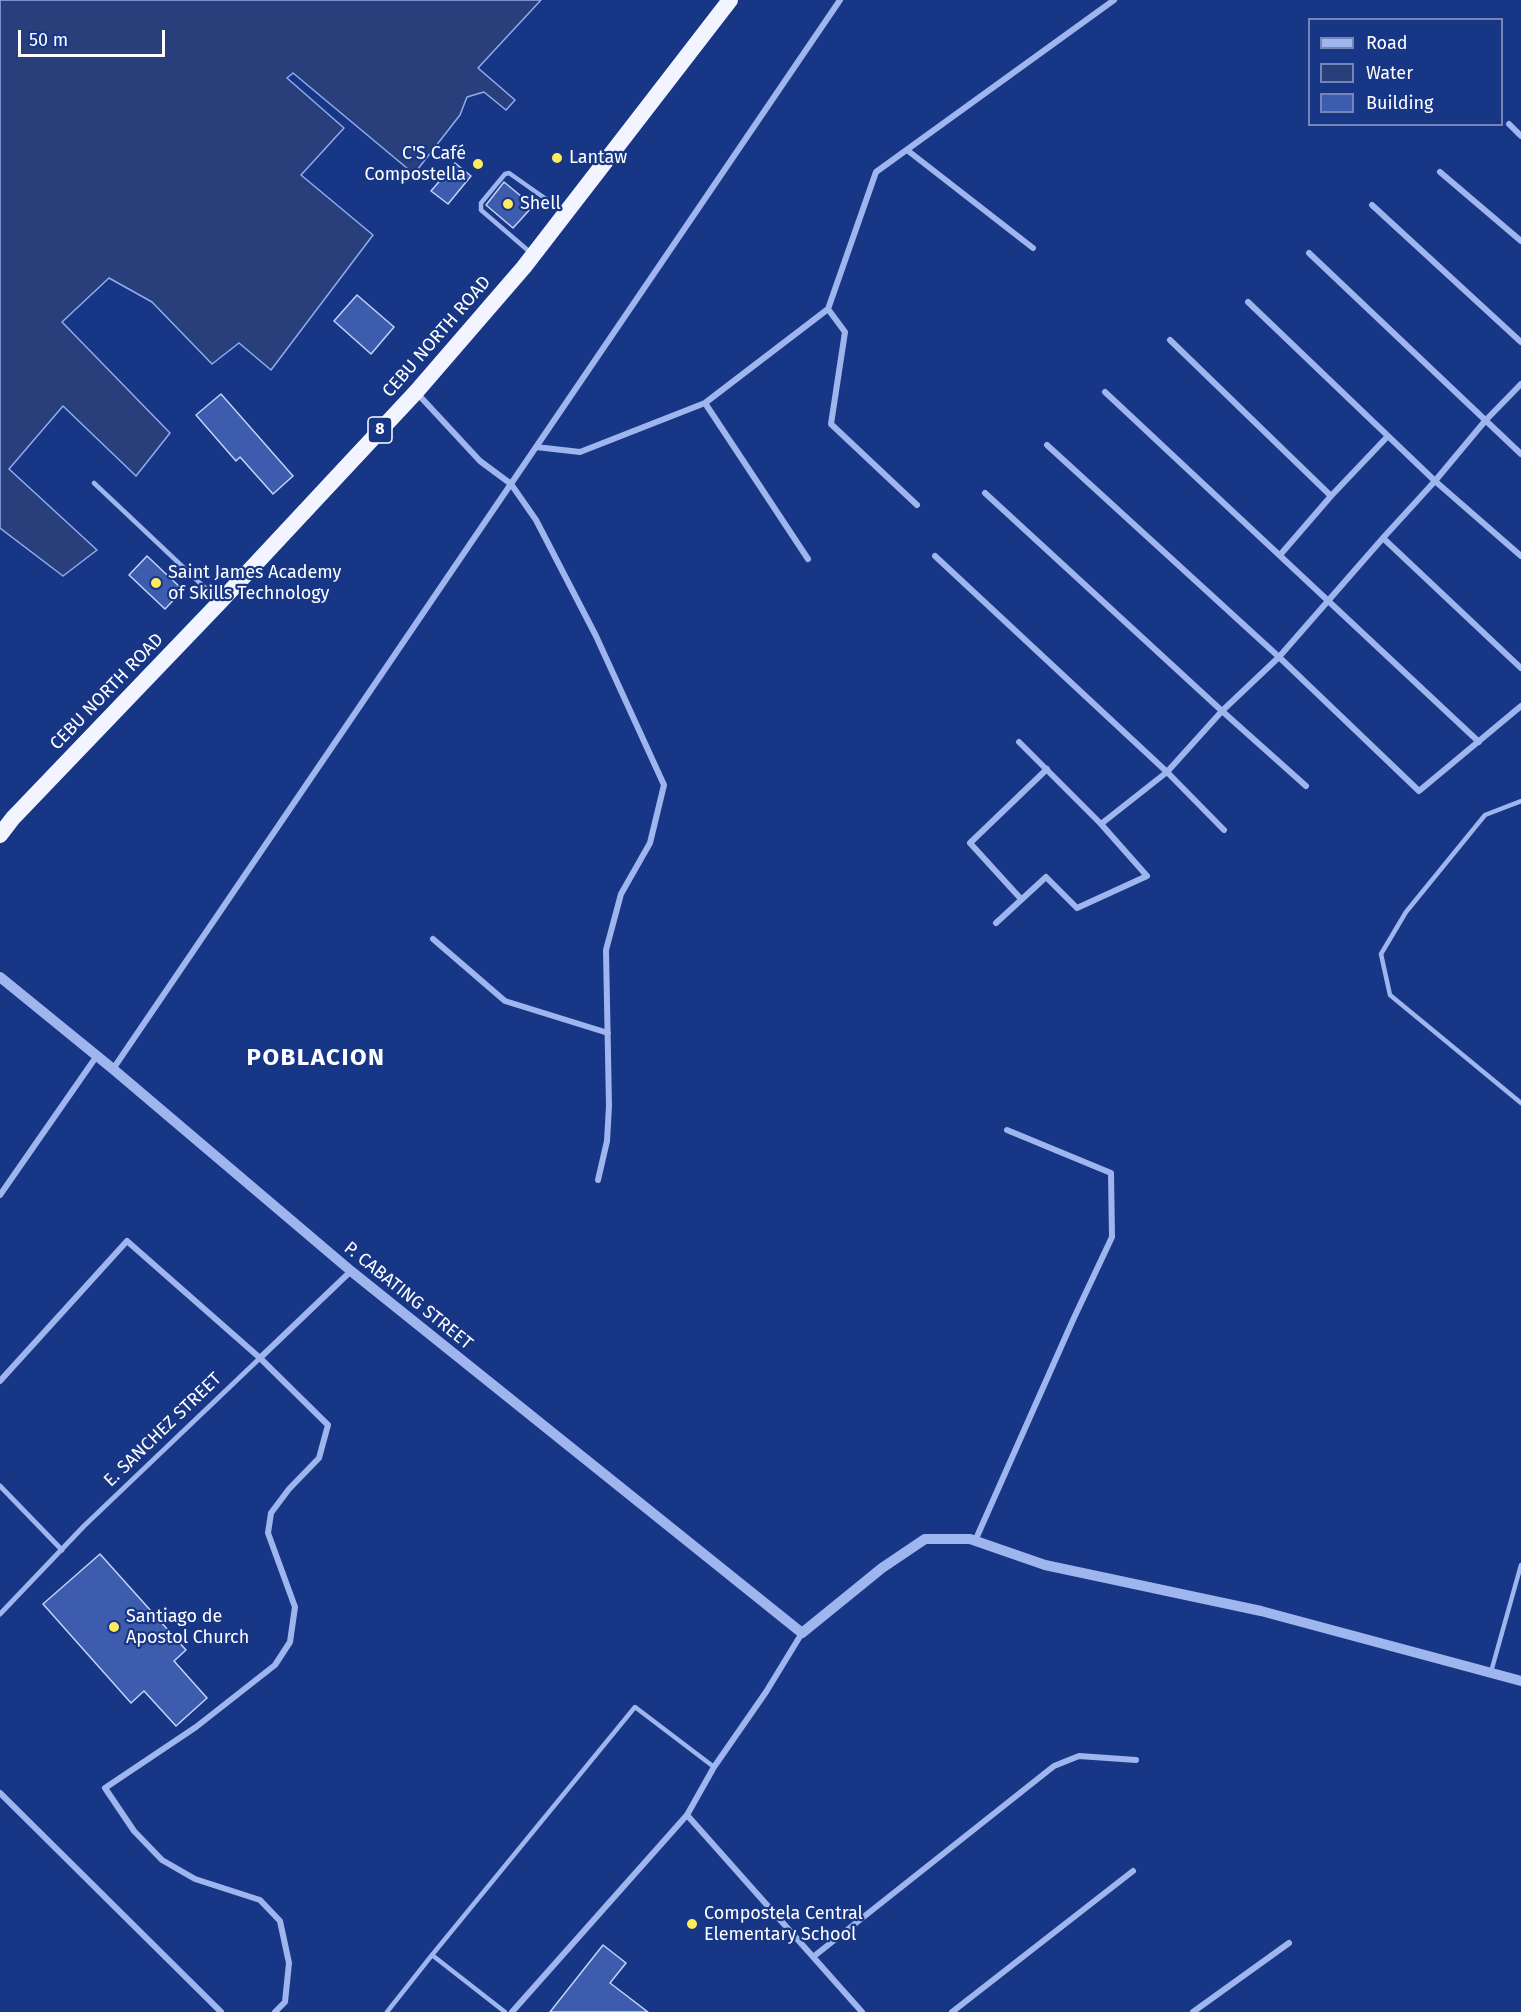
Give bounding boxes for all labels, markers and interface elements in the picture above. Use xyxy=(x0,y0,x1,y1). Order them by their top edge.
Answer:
scale bar xyxy=(21,18,168,56)
legend xyxy=(1308,18,1503,126)
text: 50 m xyxy=(29,29,68,51)
text: Road xyxy=(1366,32,1408,54)
text: Water xyxy=(1366,62,1413,84)
text: Building xyxy=(1366,92,1433,114)
place label: C'S Café Compostella xyxy=(364,143,466,186)
place label: Lantaw xyxy=(569,147,627,169)
marker: Lantaw xyxy=(550,151,564,165)
marker: C'S Café Compostella xyxy=(471,157,485,171)
place label: Shell xyxy=(520,193,561,215)
marker: Shell xyxy=(501,197,515,211)
street label: CEBU NORTH ROAD xyxy=(378,272,496,402)
road number: 8 xyxy=(368,417,392,443)
place label: Saint James Academy of Skills Technology xyxy=(168,562,341,604)
marker: Saint James Academy of Skills Technology xyxy=(149,576,163,590)
street label: CEBU NORTH ROAD xyxy=(46,629,168,755)
district label: POBLACION xyxy=(247,1044,385,1072)
street label: P. CABATING STREET xyxy=(339,1237,477,1355)
street label: E. SANCHEZ STREET xyxy=(100,1368,226,1492)
place label: Santiago de Apostol Church xyxy=(126,1606,249,1648)
marker: Santiago de Apostol Church xyxy=(107,1620,121,1634)
place label: Compostela Central Elementary School xyxy=(704,1903,863,1946)
marker: Compostela Central Elementary School xyxy=(685,1917,699,1931)

